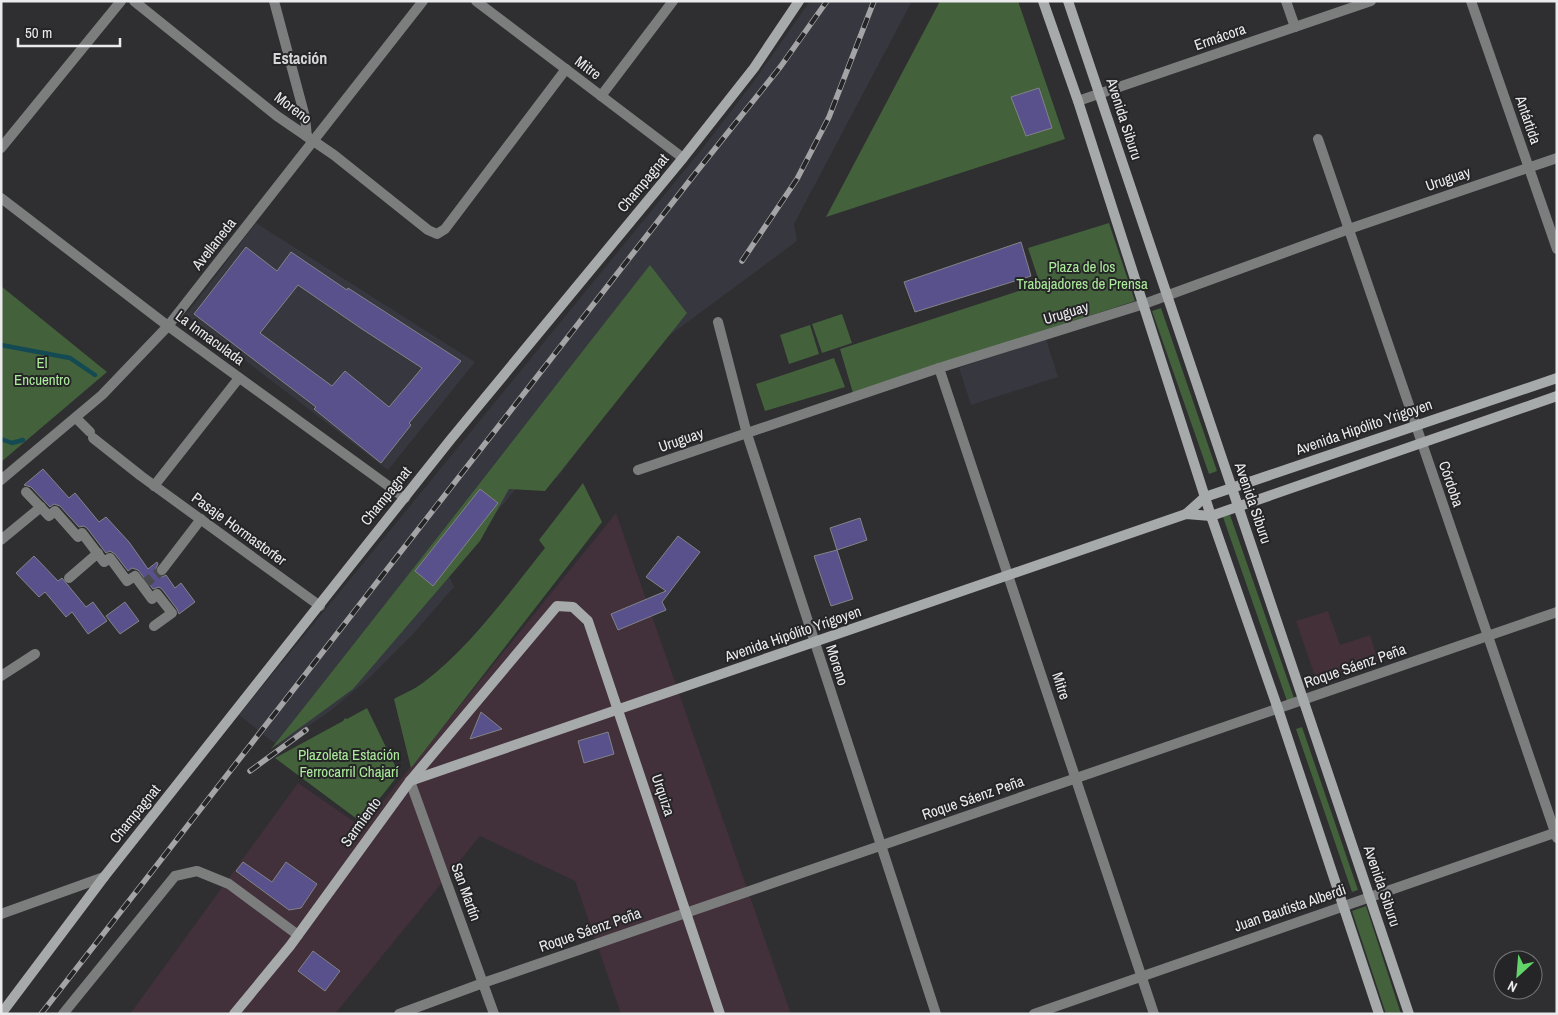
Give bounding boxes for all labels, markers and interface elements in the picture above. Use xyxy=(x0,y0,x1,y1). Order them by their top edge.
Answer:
scale bar xyxy=(18,15,120,47)
street label: Ermácora xyxy=(1191,18,1249,55)
text: 50 m xyxy=(25,22,52,43)
district label: Estación xyxy=(273,47,327,69)
street label: Mitre xyxy=(571,51,606,85)
street label: Avenida Siburu xyxy=(1101,74,1148,162)
street label: Moreno xyxy=(270,87,316,129)
street label: Antártida xyxy=(1510,92,1547,147)
street label: Champagnat xyxy=(612,149,674,216)
street label: Uruguay xyxy=(1422,161,1474,196)
street label: Avellaneda xyxy=(186,213,241,275)
park label: Plaza de los Trabajadores de Prensa xyxy=(1016,256,1148,294)
street label: Uruguay xyxy=(1041,295,1092,329)
street label: La Inmaculada xyxy=(171,305,249,370)
park label: El Encuentro xyxy=(14,352,70,390)
street label: Avenida Hipólito Yrigoyen xyxy=(1292,393,1435,460)
street label: Uruguay xyxy=(655,422,707,457)
street label: Avenida Siburu xyxy=(1229,458,1277,546)
street label: Córdoba xyxy=(1434,458,1469,510)
street label: Champagnat xyxy=(355,461,416,530)
street label: Pasaje Hormastorfer xyxy=(187,487,291,570)
street label: Avenida Hipólito Yrigoyen xyxy=(721,600,864,667)
street label: Roque Sáenz Peña xyxy=(1301,638,1409,693)
street label: Moreno xyxy=(821,642,854,688)
street label: Mitre xyxy=(1047,669,1076,703)
park label: Plazoleta Estación Ferrocarril Chajarí xyxy=(298,744,400,782)
street label: Roque Sáenz Peña xyxy=(919,770,1027,825)
street label: Urquiza xyxy=(647,771,680,819)
street label: Champagnat xyxy=(104,779,165,848)
street label: Sarmiento xyxy=(335,792,386,851)
street label: Avenida Siburu xyxy=(1358,841,1406,929)
street label: San Martín xyxy=(446,860,487,924)
street label: Juan Bautista Alberdi xyxy=(1231,879,1349,936)
street label: Roque Sáenz Peña xyxy=(536,902,644,957)
north arrow xyxy=(1493,950,1543,1000)
text: N xyxy=(1505,977,1520,997)

